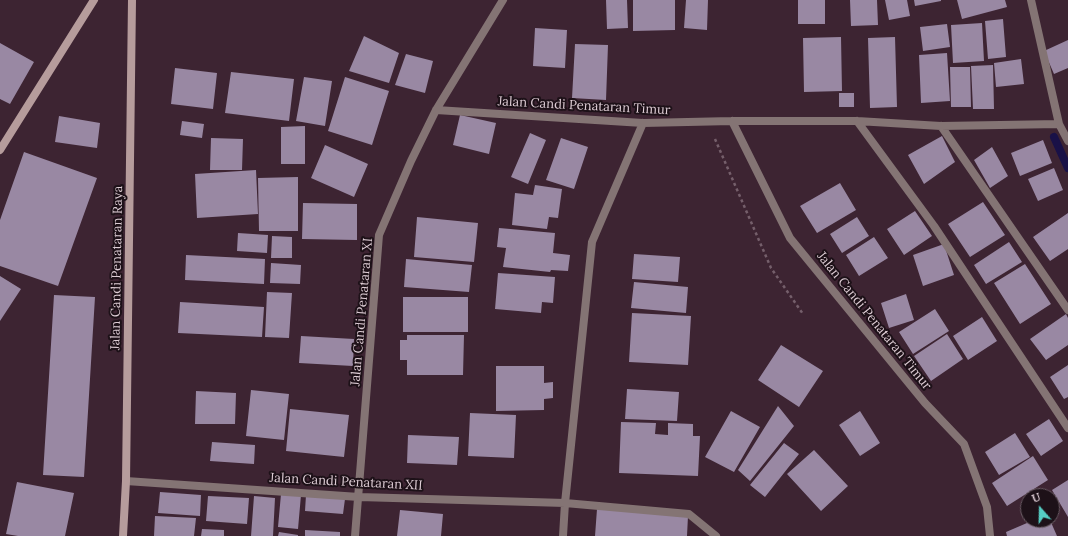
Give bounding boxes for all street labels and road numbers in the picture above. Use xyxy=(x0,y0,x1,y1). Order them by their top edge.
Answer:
street label: Jalan Candi Penataran Timur xyxy=(497,94,671,118)
street label: Jalan Candi Penataran Raya xyxy=(108,186,126,350)
street label: Jalan Candi Penataran XI xyxy=(348,237,376,387)
street label: Jalan Candi Penataran Timur xyxy=(813,249,935,393)
street label: Jalan Candi Penataran XII xyxy=(269,470,423,494)

